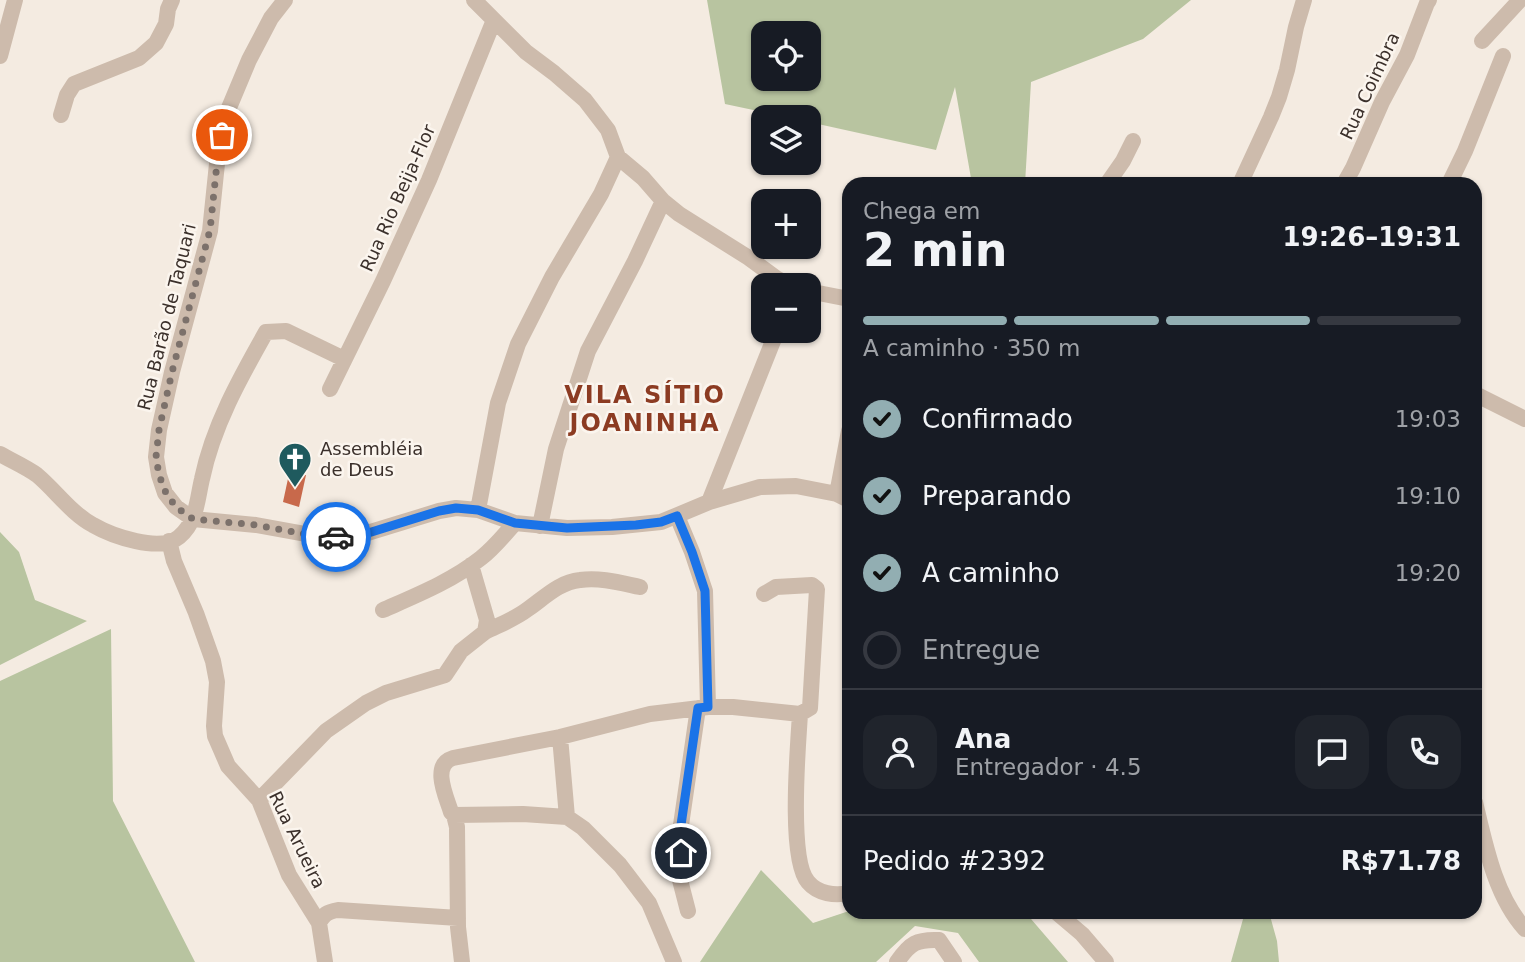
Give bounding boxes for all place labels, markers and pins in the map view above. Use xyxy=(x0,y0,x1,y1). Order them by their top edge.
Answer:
pin xyxy=(192,105,252,165)
place label: Assembléia de Deus xyxy=(320,438,423,480)
church icon: Assembléia de Deus xyxy=(276,440,314,489)
pin xyxy=(651,823,711,883)

